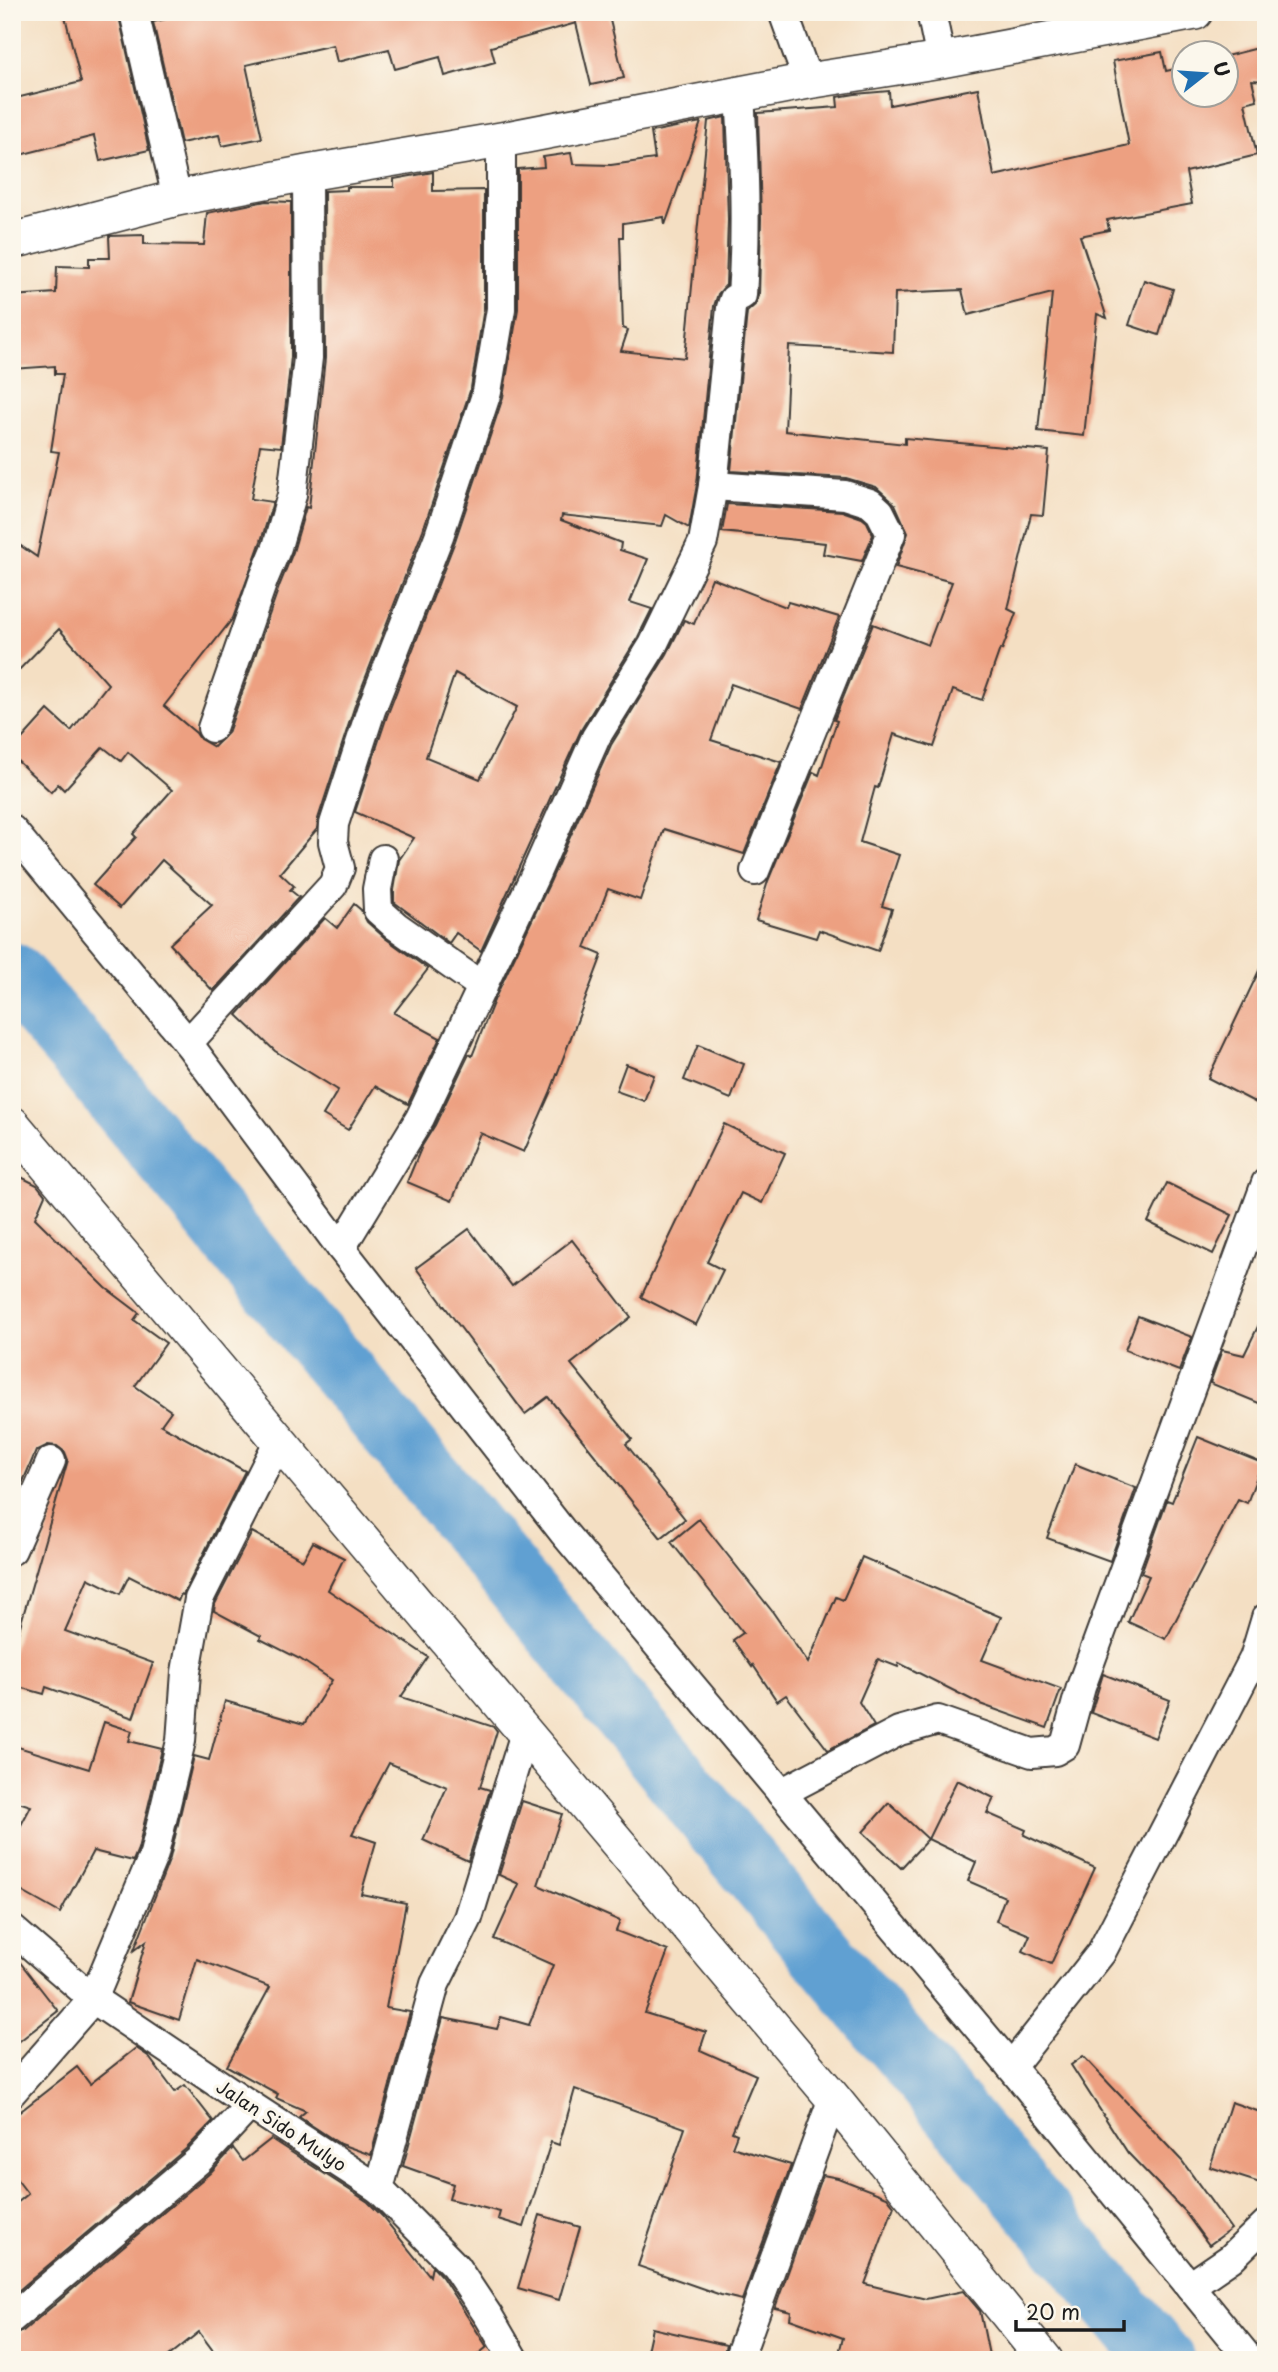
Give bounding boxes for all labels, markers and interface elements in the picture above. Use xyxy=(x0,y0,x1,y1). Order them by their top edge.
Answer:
north arrow xyxy=(1170,38,1240,108)
text: U xyxy=(1207,58,1238,80)
street label: Jalan Sido Mulyo xyxy=(212,2073,352,2177)
scale bar xyxy=(1016,2288,1124,2332)
text: 20 m xyxy=(1026,2295,1080,2327)

